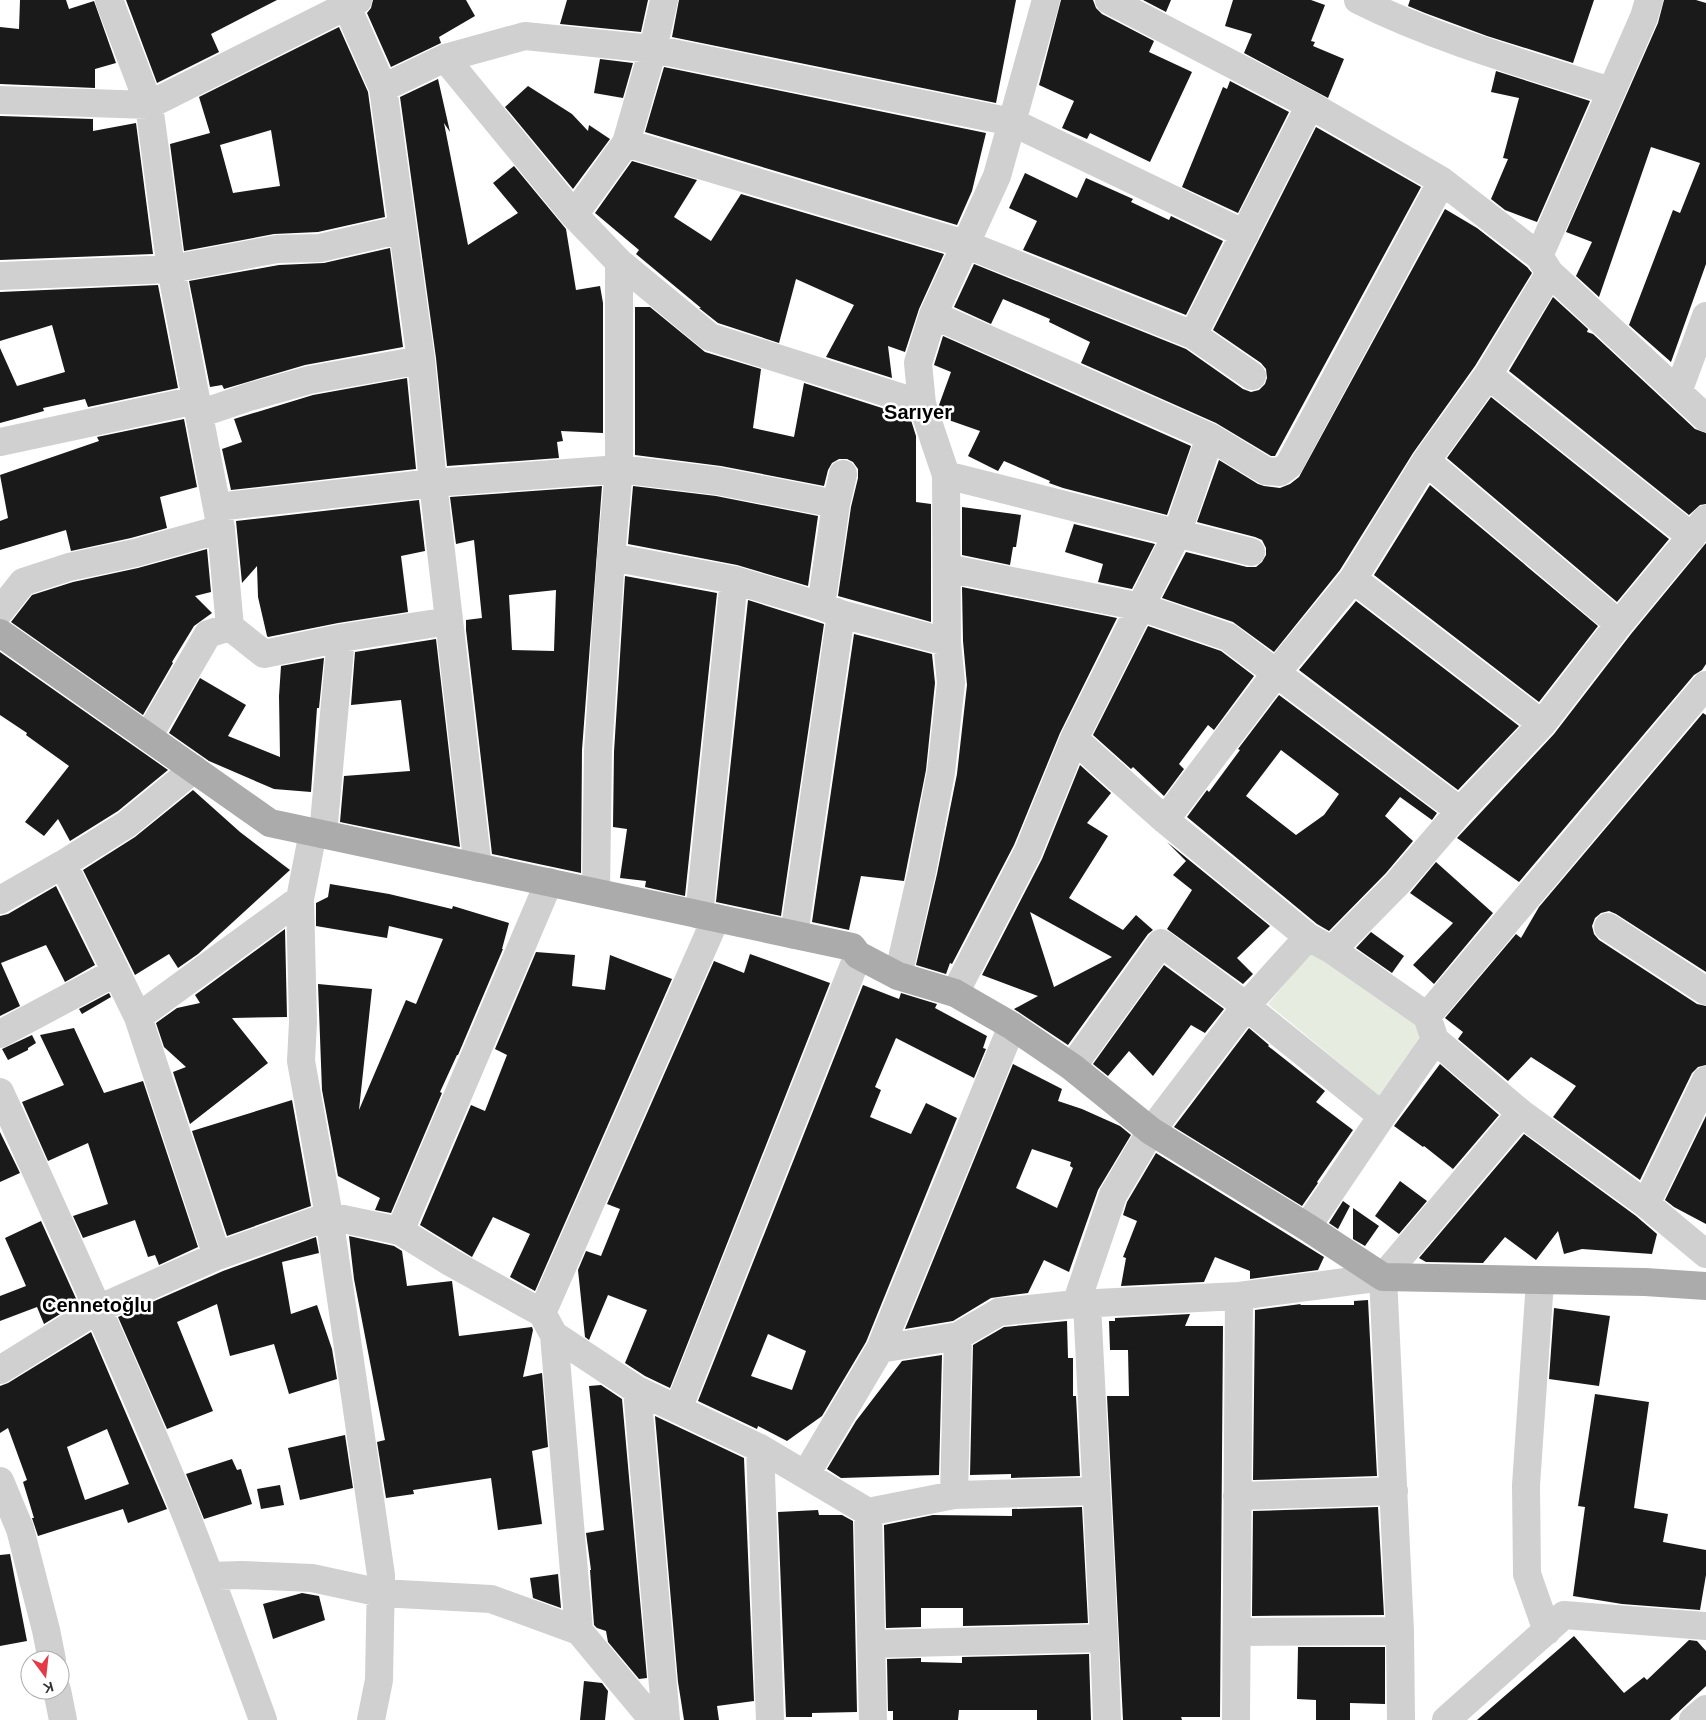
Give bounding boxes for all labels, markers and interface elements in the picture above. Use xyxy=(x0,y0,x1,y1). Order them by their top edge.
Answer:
district label: Sarıyer xyxy=(884,401,952,423)
district label: Cennetoğlu xyxy=(42,1294,152,1316)
north arrow xyxy=(20,1650,70,1700)
text: K xyxy=(41,1679,55,1697)

